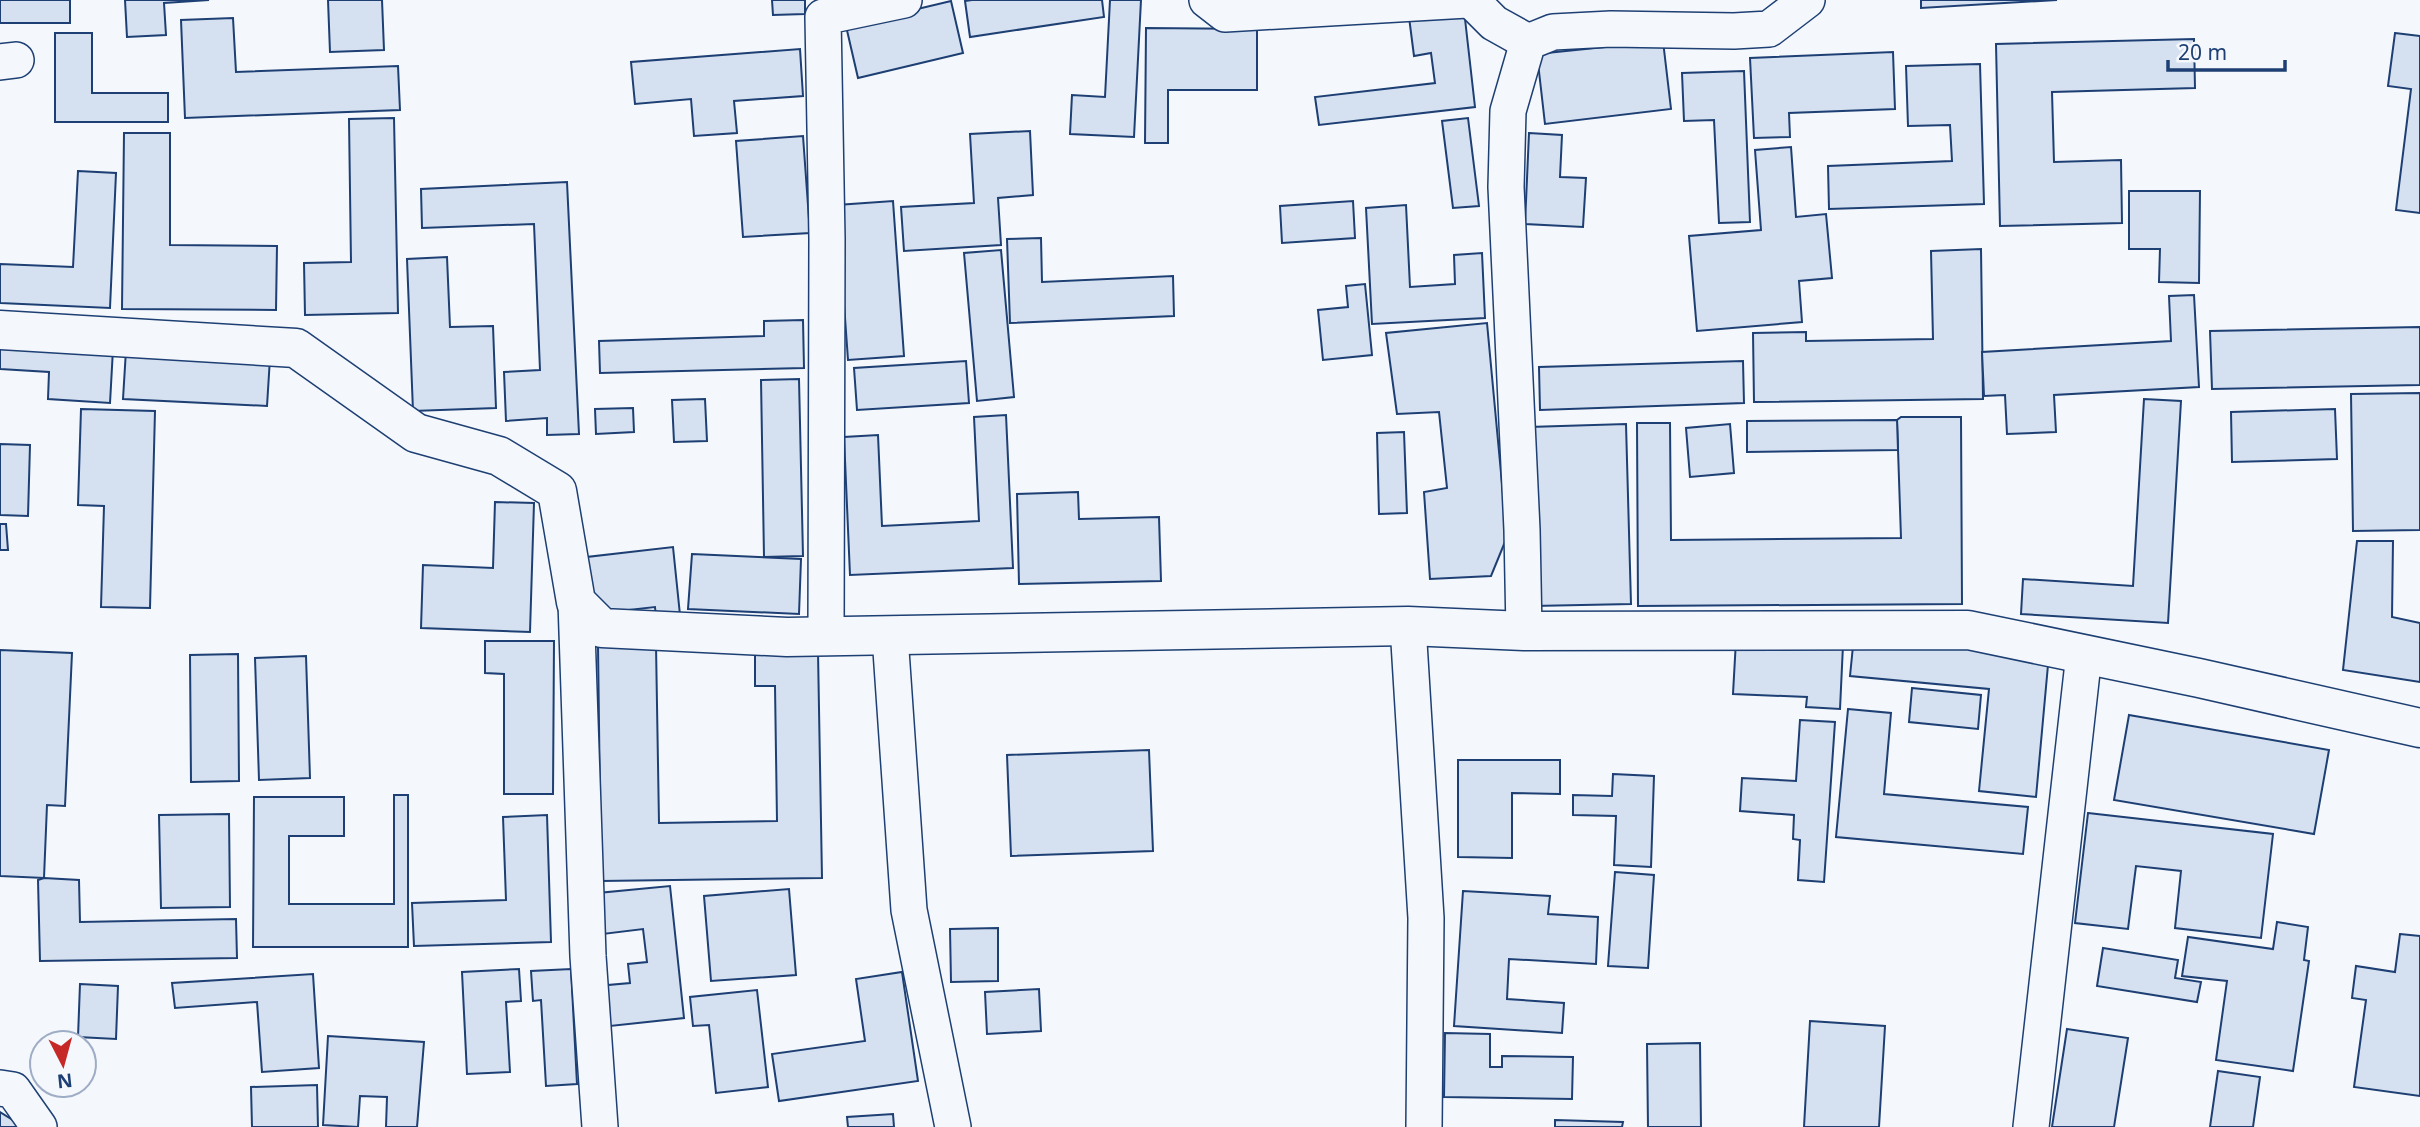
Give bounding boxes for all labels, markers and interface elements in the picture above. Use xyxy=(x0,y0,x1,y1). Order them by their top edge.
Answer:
scale bar xyxy=(2168,28,2285,72)
text: 20 m xyxy=(2178,38,2227,66)
north arrow xyxy=(28,1029,98,1099)
text: N xyxy=(56,1067,74,1095)

